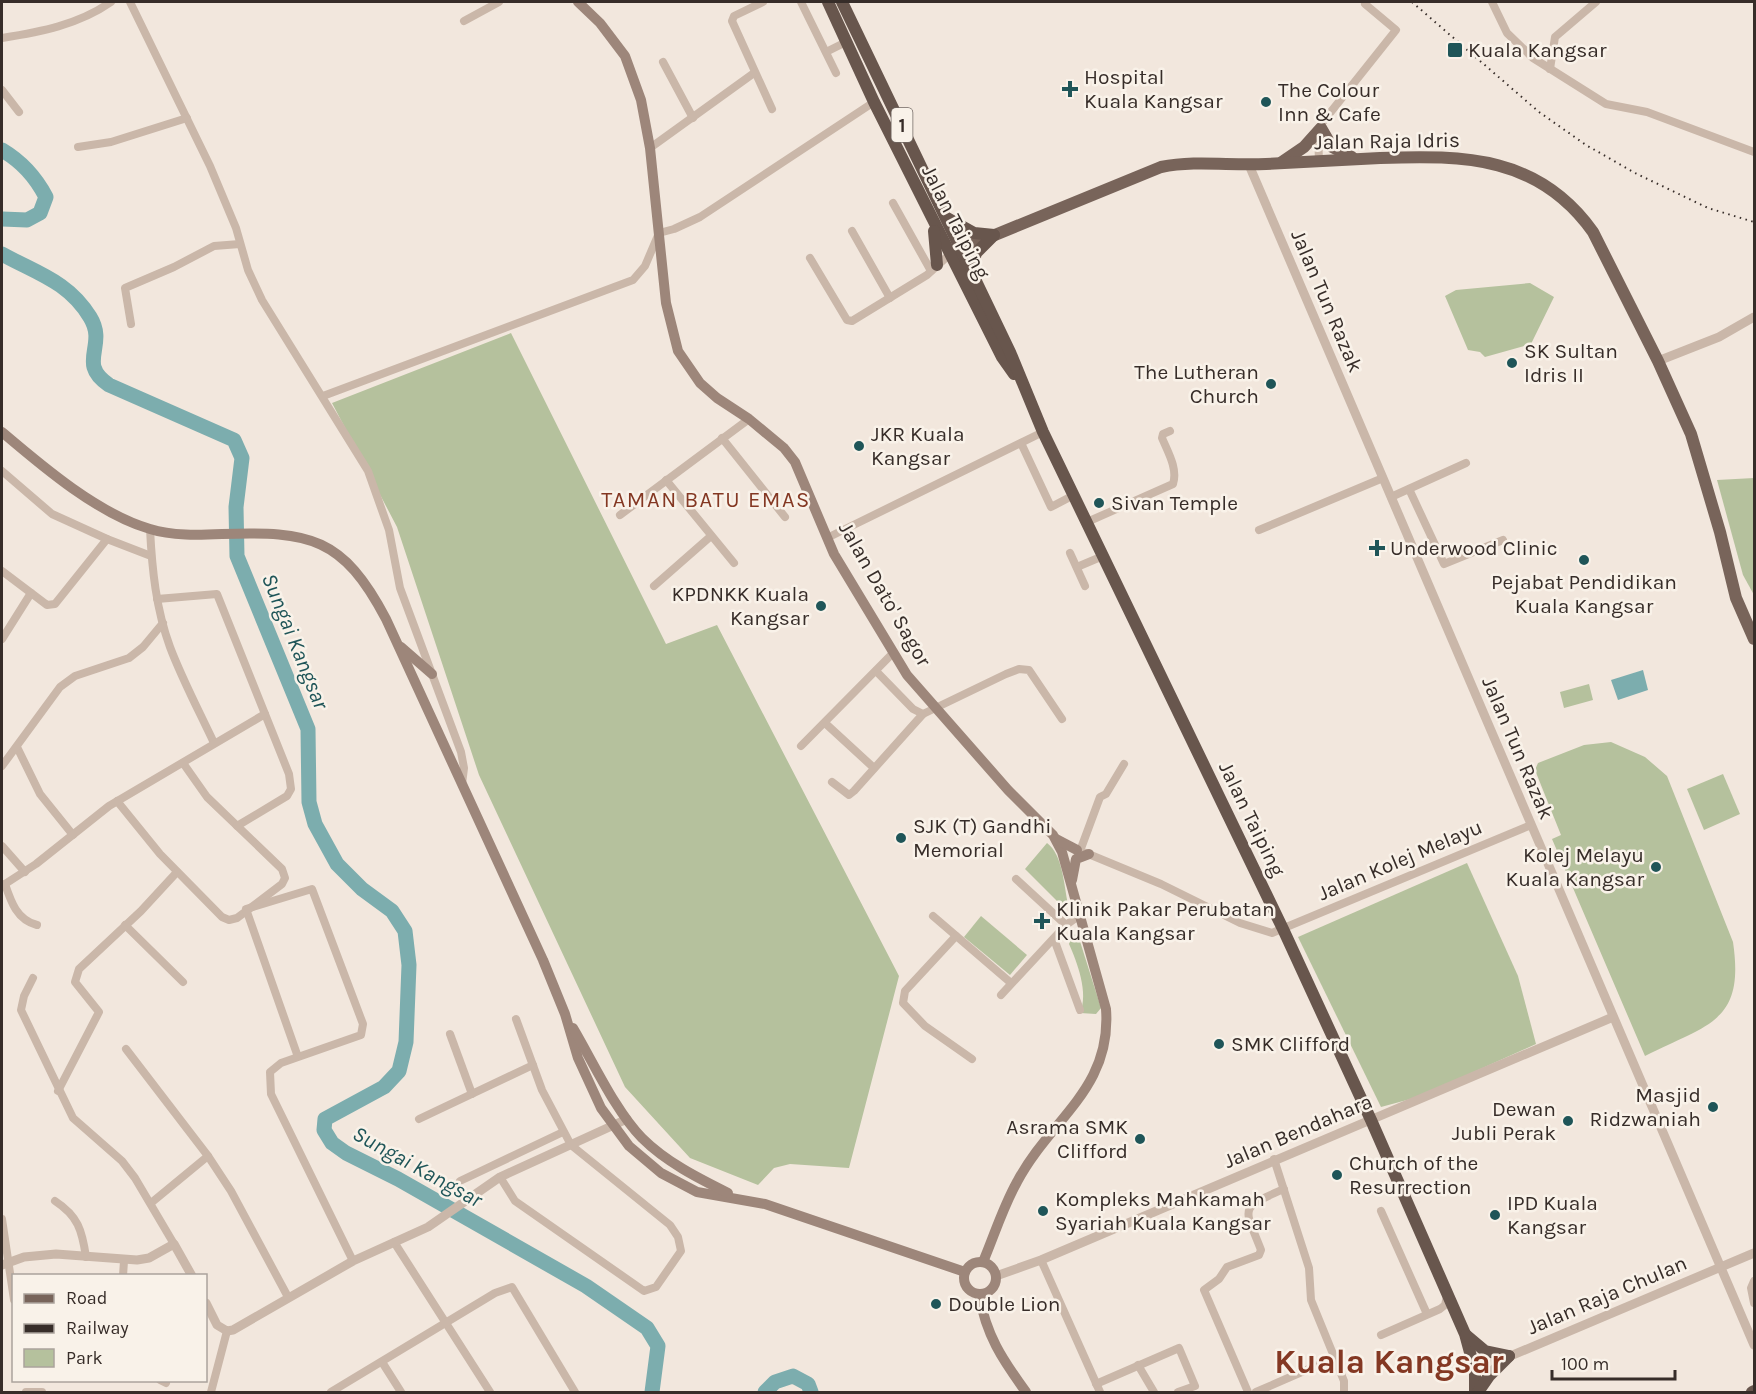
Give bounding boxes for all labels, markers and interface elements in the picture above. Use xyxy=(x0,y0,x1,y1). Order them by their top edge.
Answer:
place label: Kuala Kangsar xyxy=(1468,38,1607,62)
marker: Kuala Kangsar xyxy=(1446,41,1464,59)
place label: Hospital Kuala Kangsar xyxy=(1084,65,1223,113)
place label: The Colour Inn & Cafe xyxy=(1278,78,1381,126)
marker: Hospital Kuala Kangsar xyxy=(1061,80,1079,98)
marker: The Colour Inn & Cafe xyxy=(1259,95,1273,109)
road number: 1 xyxy=(892,108,912,142)
street label: Jalan Raja Idris xyxy=(1314,128,1460,154)
street label: Jalan Taiping xyxy=(917,161,995,283)
street label: Jalan Tun Razak xyxy=(1286,226,1368,376)
place label: SK Sultan Idris II xyxy=(1524,339,1618,387)
marker: SK Sultan Idris II xyxy=(1505,356,1519,370)
place label: The Lutheran Church xyxy=(1134,360,1259,408)
marker: The Lutheran Church xyxy=(1264,377,1278,391)
place label: JKR Kuala Kangsar xyxy=(871,422,965,470)
marker: JKR Kuala Kangsar xyxy=(852,439,866,453)
district label: TAMAN BATU EMAS xyxy=(601,487,811,513)
place label: Sivan Temple xyxy=(1111,491,1238,515)
marker: Sivan Temple xyxy=(1092,496,1106,510)
street label: Jalan Dato' Sagor xyxy=(834,517,936,671)
place label: Underwood Clinic xyxy=(1390,536,1558,560)
marker: Underwood Clinic xyxy=(1368,539,1386,557)
marker: Pejabat Pendidikan Kuala Kangsar xyxy=(1577,553,1591,567)
water label: Sungai Kangsar xyxy=(256,570,335,714)
place label: Pejabat Pendidikan Kuala Kangsar xyxy=(1491,570,1677,618)
place label: KPDNKK Kuala Kangsar xyxy=(671,582,809,630)
marker: KPDNKK Kuala Kangsar xyxy=(814,599,828,613)
street label: Jalan Tun Razak xyxy=(1477,673,1559,823)
street label: Jalan Taiping xyxy=(1214,758,1290,880)
place label: SJK (T) Gandhi Memorial xyxy=(913,814,1051,862)
street label: Jalan Kolej Melayu xyxy=(1314,815,1486,905)
marker: SJK (T) Gandhi Memorial xyxy=(894,831,908,845)
place label: Kolej Melayu Kuala Kangsar xyxy=(1506,843,1644,891)
marker: Kolej Melayu Kuala Kangsar xyxy=(1649,860,1663,874)
place label: Klinik Pakar Perubatan Kuala Kangsar xyxy=(1056,897,1275,945)
marker: Klinik Pakar Perubatan Kuala Kangsar xyxy=(1033,912,1051,930)
place label: SMK Clifford xyxy=(1231,1032,1350,1056)
marker: SMK Clifford xyxy=(1212,1037,1226,1051)
place label: Masjid Ridzwaniah xyxy=(1590,1083,1701,1131)
street label: Jalan Bendahara xyxy=(1220,1089,1376,1173)
place label: Dewan Jubli Perak xyxy=(1452,1097,1556,1145)
marker: Masjid Ridzwaniah xyxy=(1706,1100,1720,1114)
marker: Dewan Jubli Perak xyxy=(1561,1114,1575,1128)
place label: Asrama SMK Clifford xyxy=(1006,1115,1128,1163)
water label: Sungai Kangsar xyxy=(348,1121,488,1214)
marker: Asrama SMK Clifford xyxy=(1133,1132,1147,1146)
place label: Church of the Resurrection xyxy=(1349,1151,1478,1199)
marker: Church of the Resurrection xyxy=(1330,1168,1344,1182)
place label: Kompleks Mahkamah Syariah Kuala Kangsar xyxy=(1055,1187,1271,1235)
place label: IPD Kuala Kangsar xyxy=(1507,1191,1598,1239)
marker: Kompleks Mahkamah Syariah Kuala Kangsar xyxy=(1036,1204,1050,1218)
marker: IPD Kuala Kangsar xyxy=(1488,1208,1502,1222)
street label: Jalan Raja Chulan xyxy=(1524,1251,1690,1339)
legend xyxy=(12,1274,207,1382)
text: Road xyxy=(66,1287,107,1309)
place label: Double Lion xyxy=(948,1292,1060,1316)
marker: Double Lion xyxy=(929,1297,943,1311)
text: Railway xyxy=(66,1317,129,1339)
district label: Kuala Kangsar xyxy=(1274,1343,1504,1381)
scale bar xyxy=(1552,1343,1675,1381)
text: Park xyxy=(66,1347,103,1369)
text: 100 m xyxy=(1561,1353,1609,1375)

